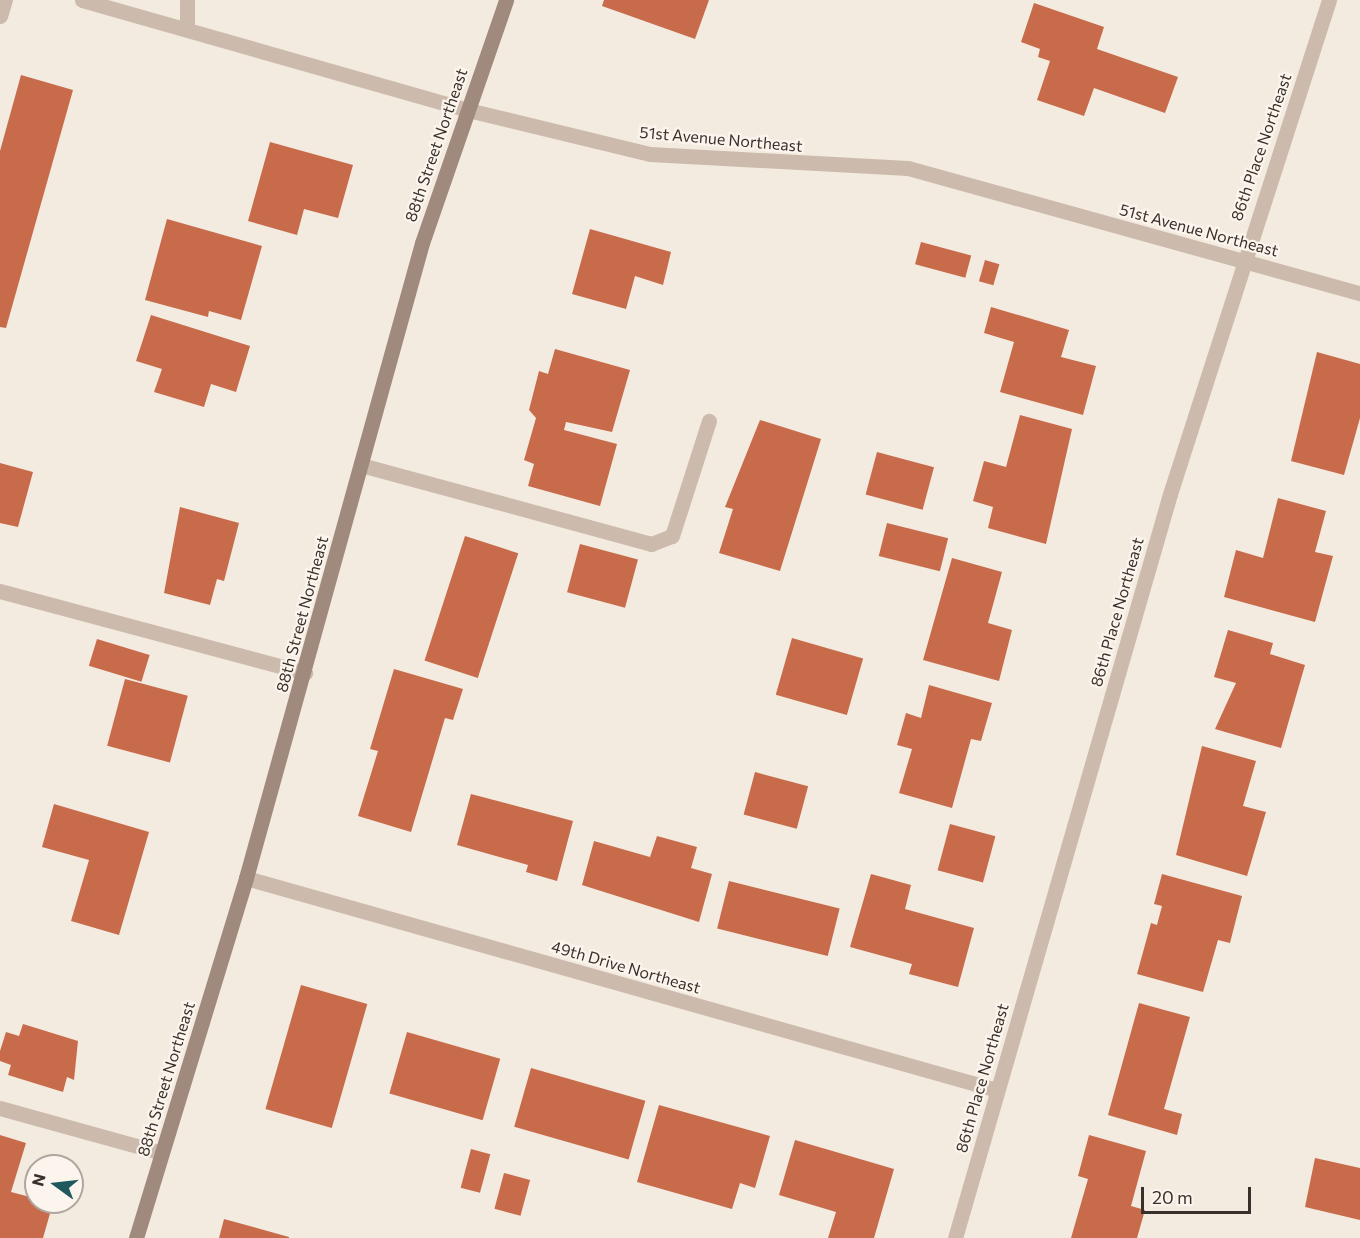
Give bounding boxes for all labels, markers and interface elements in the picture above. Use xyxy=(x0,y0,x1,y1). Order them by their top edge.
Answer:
street label: 88th Street Northeast xyxy=(401,66,471,224)
street label: 86th Place Northeast xyxy=(1227,71,1295,223)
street label: 51st Avenue Northeast xyxy=(639,122,803,156)
street label: 51st Avenue Northeast xyxy=(1117,200,1281,260)
street label: 88th Street Northeast xyxy=(272,534,332,694)
street label: 86th Place Northeast xyxy=(1086,535,1148,689)
street label: 49th Drive Northeast xyxy=(549,937,703,997)
street label: 88th Street Northeast xyxy=(133,999,199,1159)
street label: 86th Place Northeast xyxy=(951,1001,1013,1155)
north arrow xyxy=(24,1154,84,1214)
text: N xyxy=(27,1171,49,1188)
scale bar xyxy=(1144,1175,1254,1213)
text: 20 m xyxy=(1152,1186,1193,1208)

